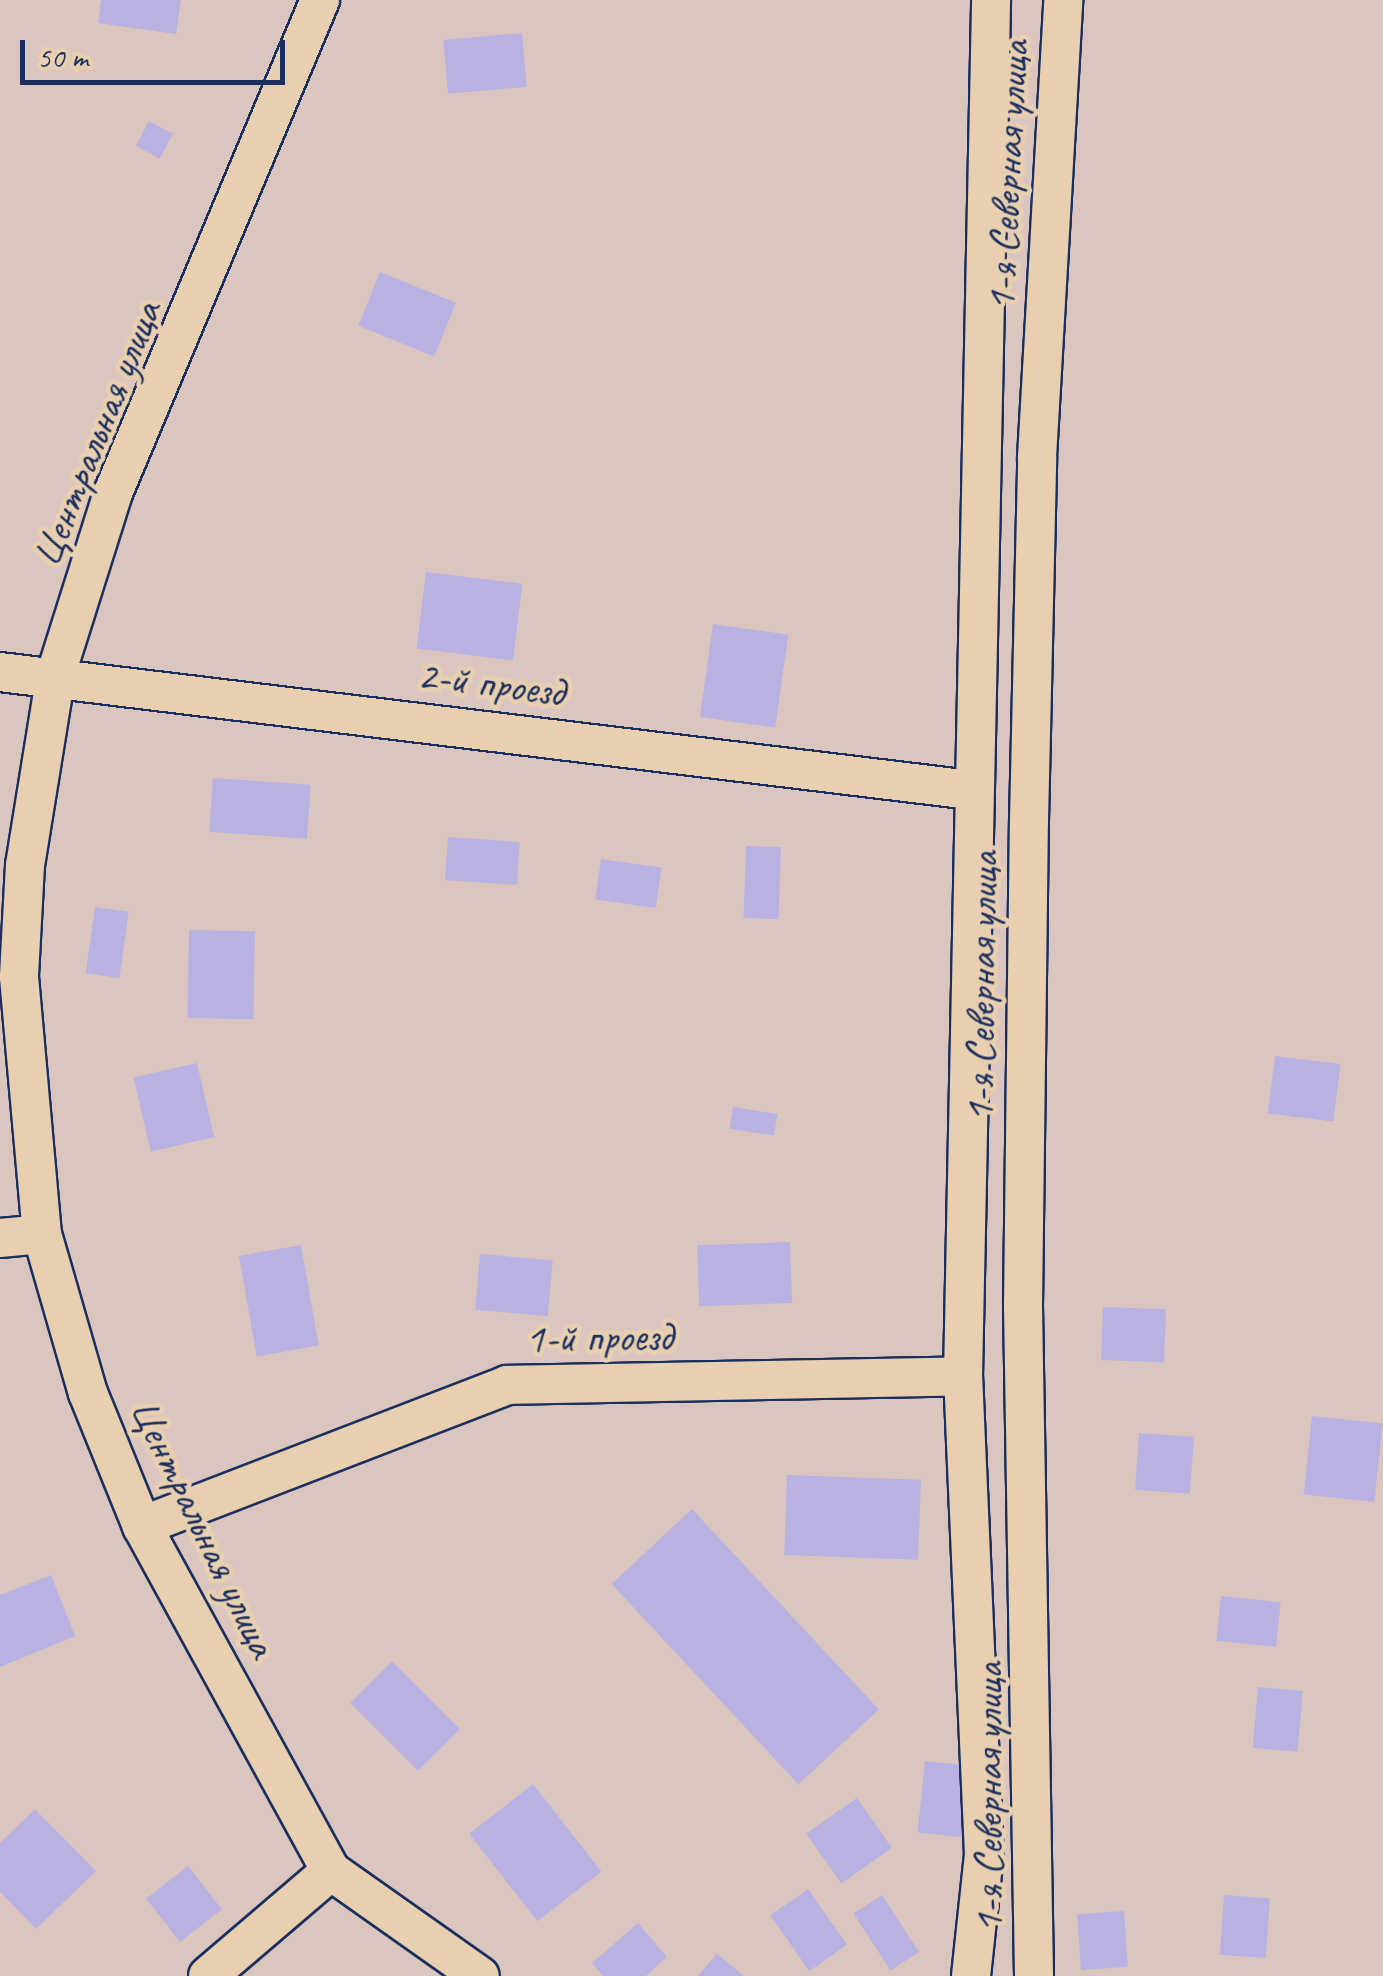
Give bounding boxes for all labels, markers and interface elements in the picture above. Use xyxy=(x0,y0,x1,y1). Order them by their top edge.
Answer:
scale bar xyxy=(25,20,290,82)
street label: 1-я Северная улица xyxy=(976,37,1040,315)
text: 50 m xyxy=(37,38,88,76)
street label: Центральная улица xyxy=(21,293,173,575)
street label: 2-й проезд xyxy=(415,650,567,718)
street label: 1-я Северная улица xyxy=(954,849,1010,1125)
street label: 1-й проезд xyxy=(525,1312,673,1364)
street label: Центральная улица xyxy=(118,1390,288,1666)
street label: 1-я Северная улица xyxy=(964,1661,1014,1935)

